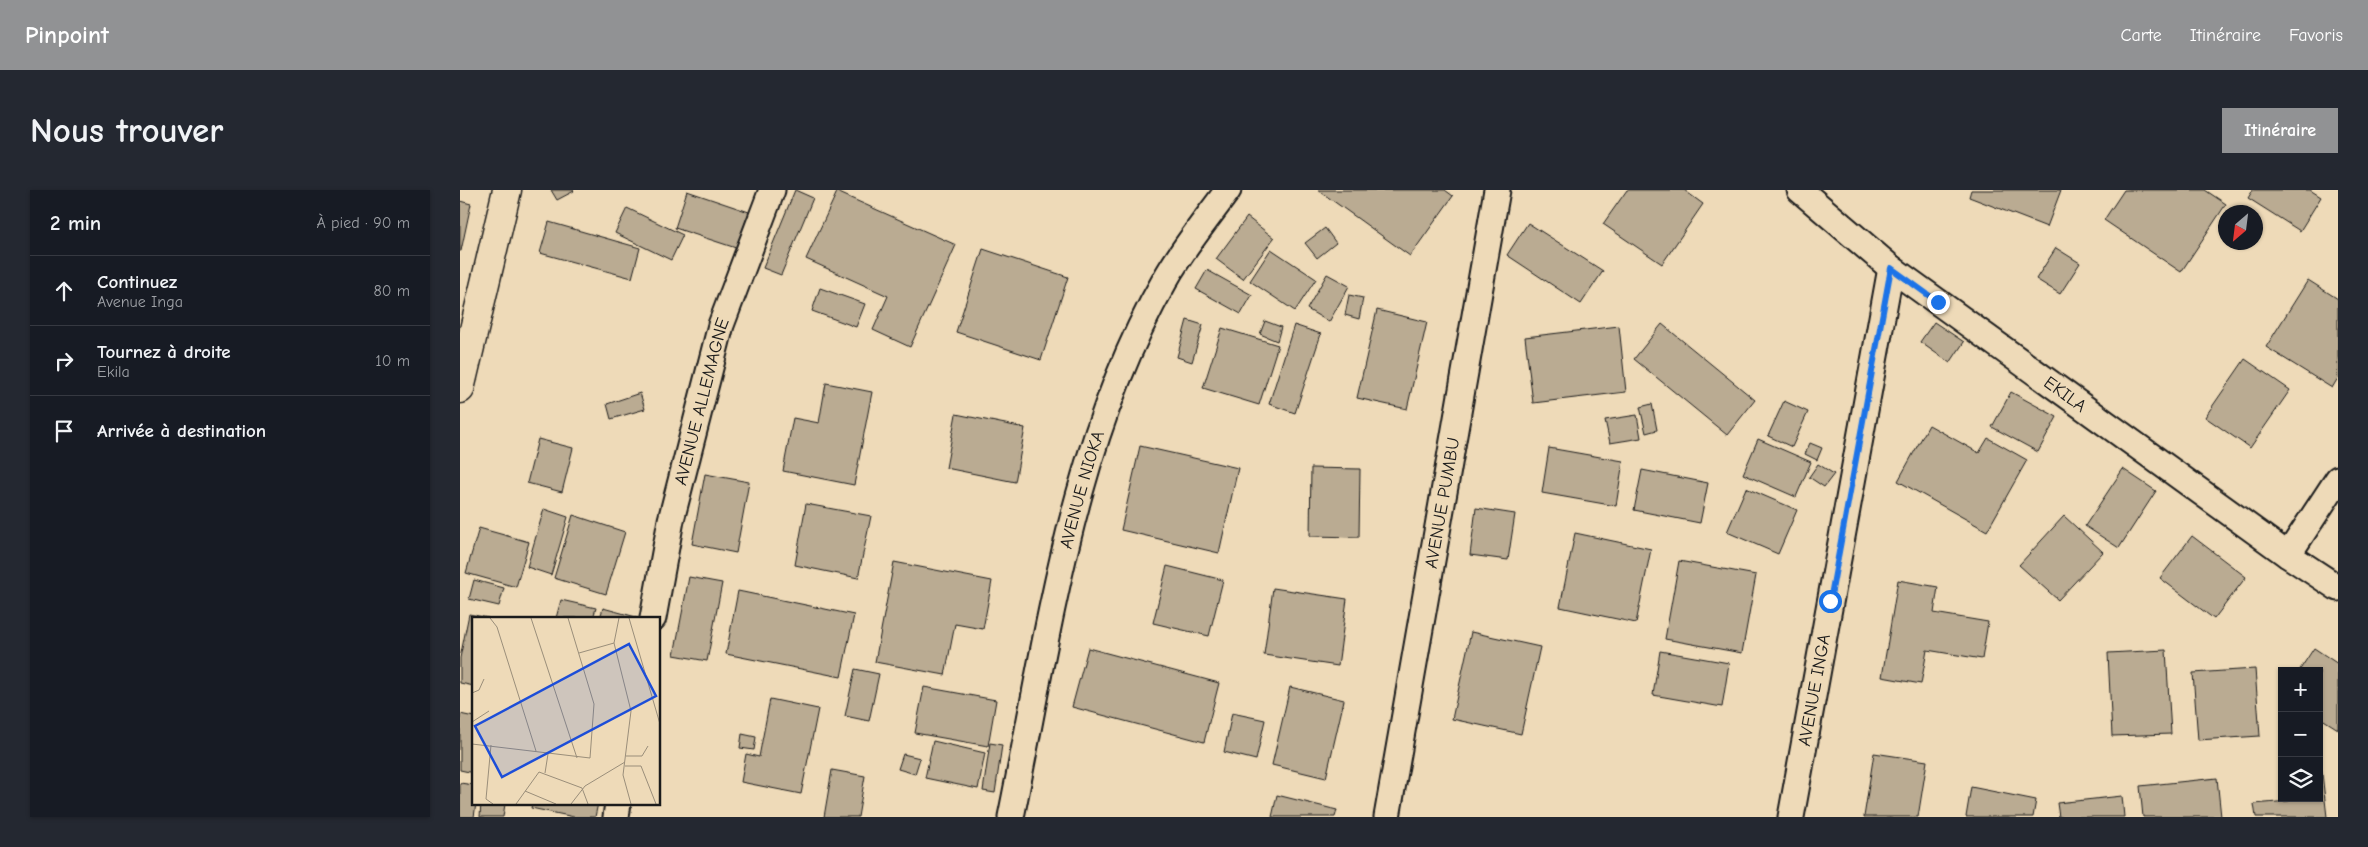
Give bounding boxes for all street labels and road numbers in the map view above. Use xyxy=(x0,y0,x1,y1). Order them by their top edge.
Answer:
street label: AVENUE ALLEMAGNE xyxy=(670,315,733,487)
street label: EKILA xyxy=(2040,372,2091,416)
street label: AVENUE NIOKA xyxy=(1055,428,1109,551)
street label: AVENUE PUMBU xyxy=(1420,436,1464,570)
street label: AVENUE INGA xyxy=(1794,632,1835,748)

